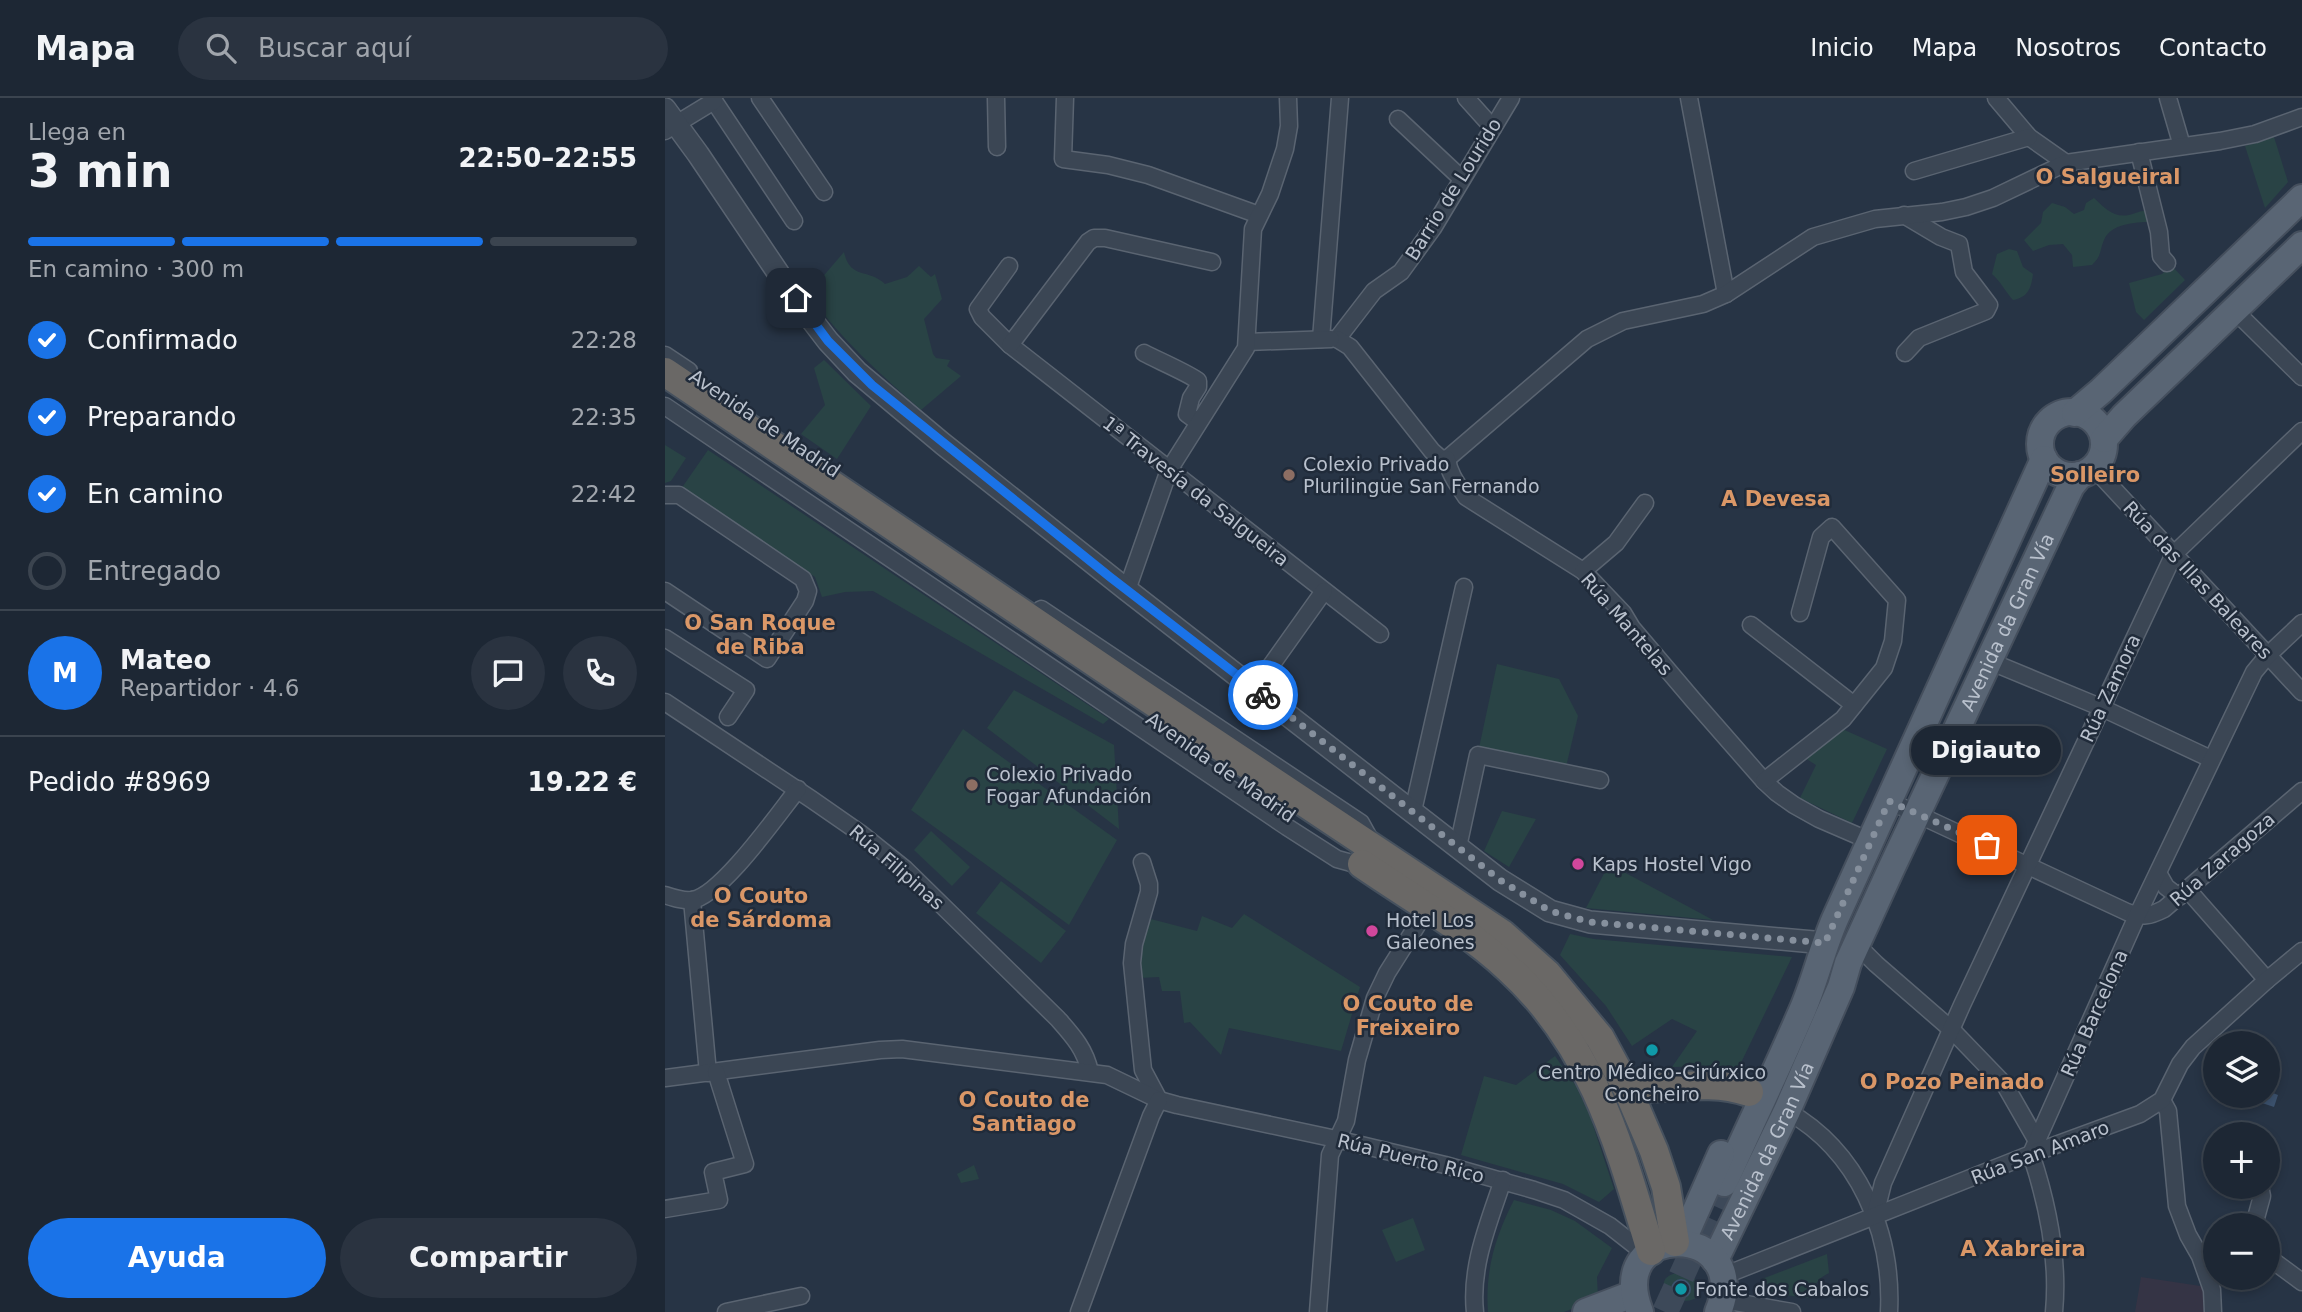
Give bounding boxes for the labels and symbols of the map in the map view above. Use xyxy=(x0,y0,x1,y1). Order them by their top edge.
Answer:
street label: Barrio de Lourido xyxy=(1400,114,1506,264)
district label: O Salgueiral xyxy=(2036,165,2180,189)
pin xyxy=(766,268,826,328)
street label: Avenida de Madrid xyxy=(686,364,844,482)
street label: 1ª Travesía da Salgueira xyxy=(1098,411,1294,571)
place label: Colexio Privado Plurilingüe San Fernando xyxy=(1303,453,1540,497)
district label: Solleiro xyxy=(2050,463,2140,487)
marker: Colexio Privado Plurilingüe San Fernando xyxy=(1281,467,1297,483)
district label: A Devesa xyxy=(1721,487,1831,511)
street label: Rúa das Illas Baleares xyxy=(2119,497,2277,663)
street label: Avenida da Gran Vía xyxy=(1956,530,2058,714)
street label: Rúa Mantelas xyxy=(1577,568,1677,680)
district label: O San Roque de Riba xyxy=(684,611,836,659)
street label: Rúa Zamora xyxy=(2075,631,2145,745)
courier xyxy=(1228,660,1298,730)
street label: Avenida de Madrid xyxy=(1142,707,1300,827)
callout: Digiauto xyxy=(1912,726,2062,775)
place label: Colexio Privado Fogar Afundación xyxy=(986,763,1152,807)
marker: Colexio Privado Fogar Afundación xyxy=(964,777,980,793)
street label: Rúa Zaragoza xyxy=(2165,808,2279,910)
pin xyxy=(1957,815,2017,875)
street label: Rúa Filipinas xyxy=(845,820,949,914)
place label: Kaps Hostel Vigo xyxy=(1592,853,1752,875)
marker: Kaps Hostel Vigo xyxy=(1570,856,1586,872)
district label: O Couto de Sárdoma xyxy=(690,884,832,932)
place label: Hotel Los Galeones xyxy=(1386,909,1475,953)
marker: Hotel Los Galeones xyxy=(1364,923,1380,939)
street label: Rúa Barcelona xyxy=(2056,946,2132,1080)
district label: O Couto de Freixeiro xyxy=(1342,992,1474,1040)
marker: Centro Médico-Cirúrxico Concheiro xyxy=(1644,1042,1660,1058)
street label: Avenida da Gran Vía xyxy=(1716,1058,1818,1243)
place label: Centro Médico-Cirúrxico Concheiro xyxy=(1538,1061,1766,1105)
district label: O Pozo Peinado xyxy=(1860,1070,2044,1094)
district label: O Couto de Santiago xyxy=(958,1088,1090,1136)
street label: Rúa San Amaro xyxy=(1968,1116,2112,1188)
street label: Rúa Puerto Rico xyxy=(1335,1129,1487,1187)
district label: A Xabreira xyxy=(1960,1237,2086,1261)
place label: Fonte dos Cabalos xyxy=(1695,1278,1869,1300)
marker: Fonte dos Cabalos xyxy=(1673,1281,1689,1297)

